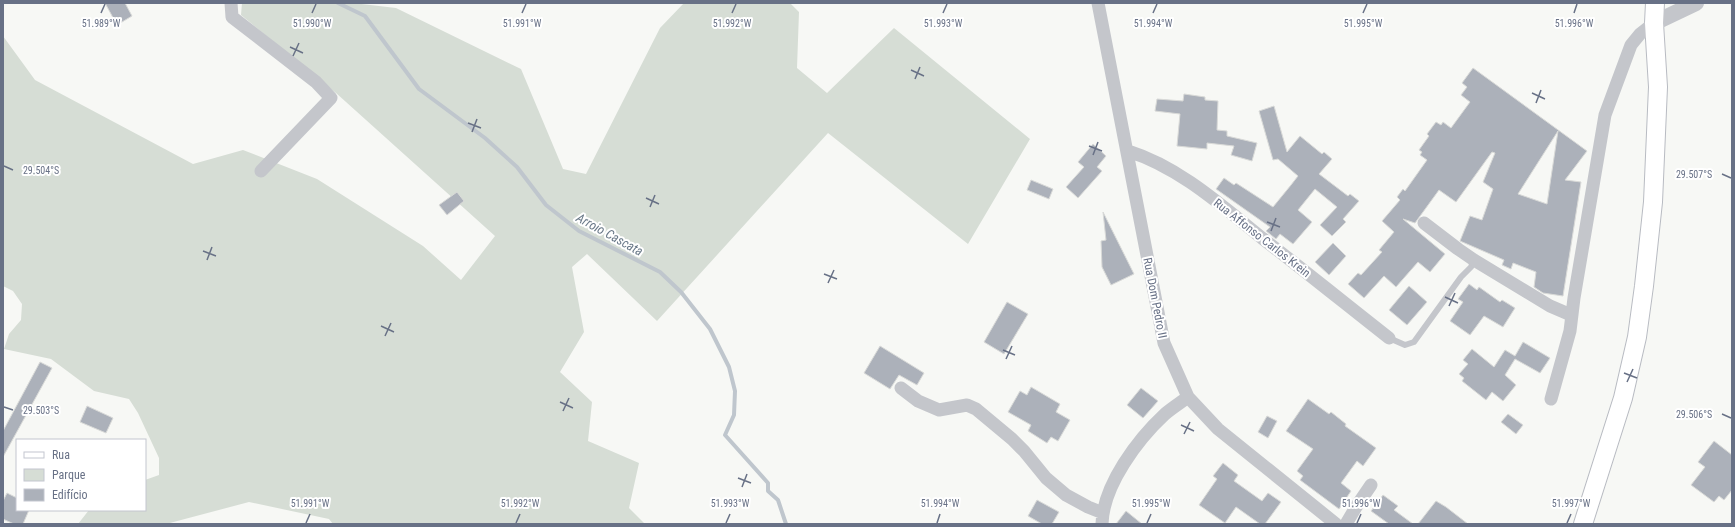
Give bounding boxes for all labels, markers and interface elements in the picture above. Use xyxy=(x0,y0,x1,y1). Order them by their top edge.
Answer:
text: 51.989°W xyxy=(82,18,121,29)
text: 51.990°W xyxy=(293,18,332,29)
text: 51.991°W xyxy=(503,18,542,29)
text: 51.992°W xyxy=(713,18,752,29)
text: 51.993°W xyxy=(924,18,963,29)
text: 51.994°W xyxy=(1134,18,1173,29)
text: 51.995°W xyxy=(1344,18,1383,29)
text: 51.996°W xyxy=(1555,18,1594,29)
text: 29.504°S xyxy=(23,165,59,176)
text: 29.507°S xyxy=(1676,169,1712,180)
street label: Rua Affonso Carlos Krein xyxy=(1211,196,1313,280)
water label: Arroio Cascata xyxy=(573,209,646,259)
street label: Rua Dom Pedro II xyxy=(1140,257,1170,339)
text: 29.503°S xyxy=(23,405,59,416)
text: 29.506°S xyxy=(1676,409,1712,420)
legend xyxy=(16,439,146,511)
text: Rua xyxy=(52,448,70,462)
text: Parque xyxy=(52,468,86,482)
text: Edifício xyxy=(52,488,88,502)
text: 51.991°W xyxy=(291,498,330,509)
text: 51.992°W xyxy=(501,498,540,509)
text: 51.993°W xyxy=(711,498,750,509)
text: 51.994°W xyxy=(921,498,960,509)
text: 51.995°W xyxy=(1132,498,1171,509)
text: 51.996°W xyxy=(1342,498,1381,509)
text: 51.997°W xyxy=(1552,498,1591,509)

